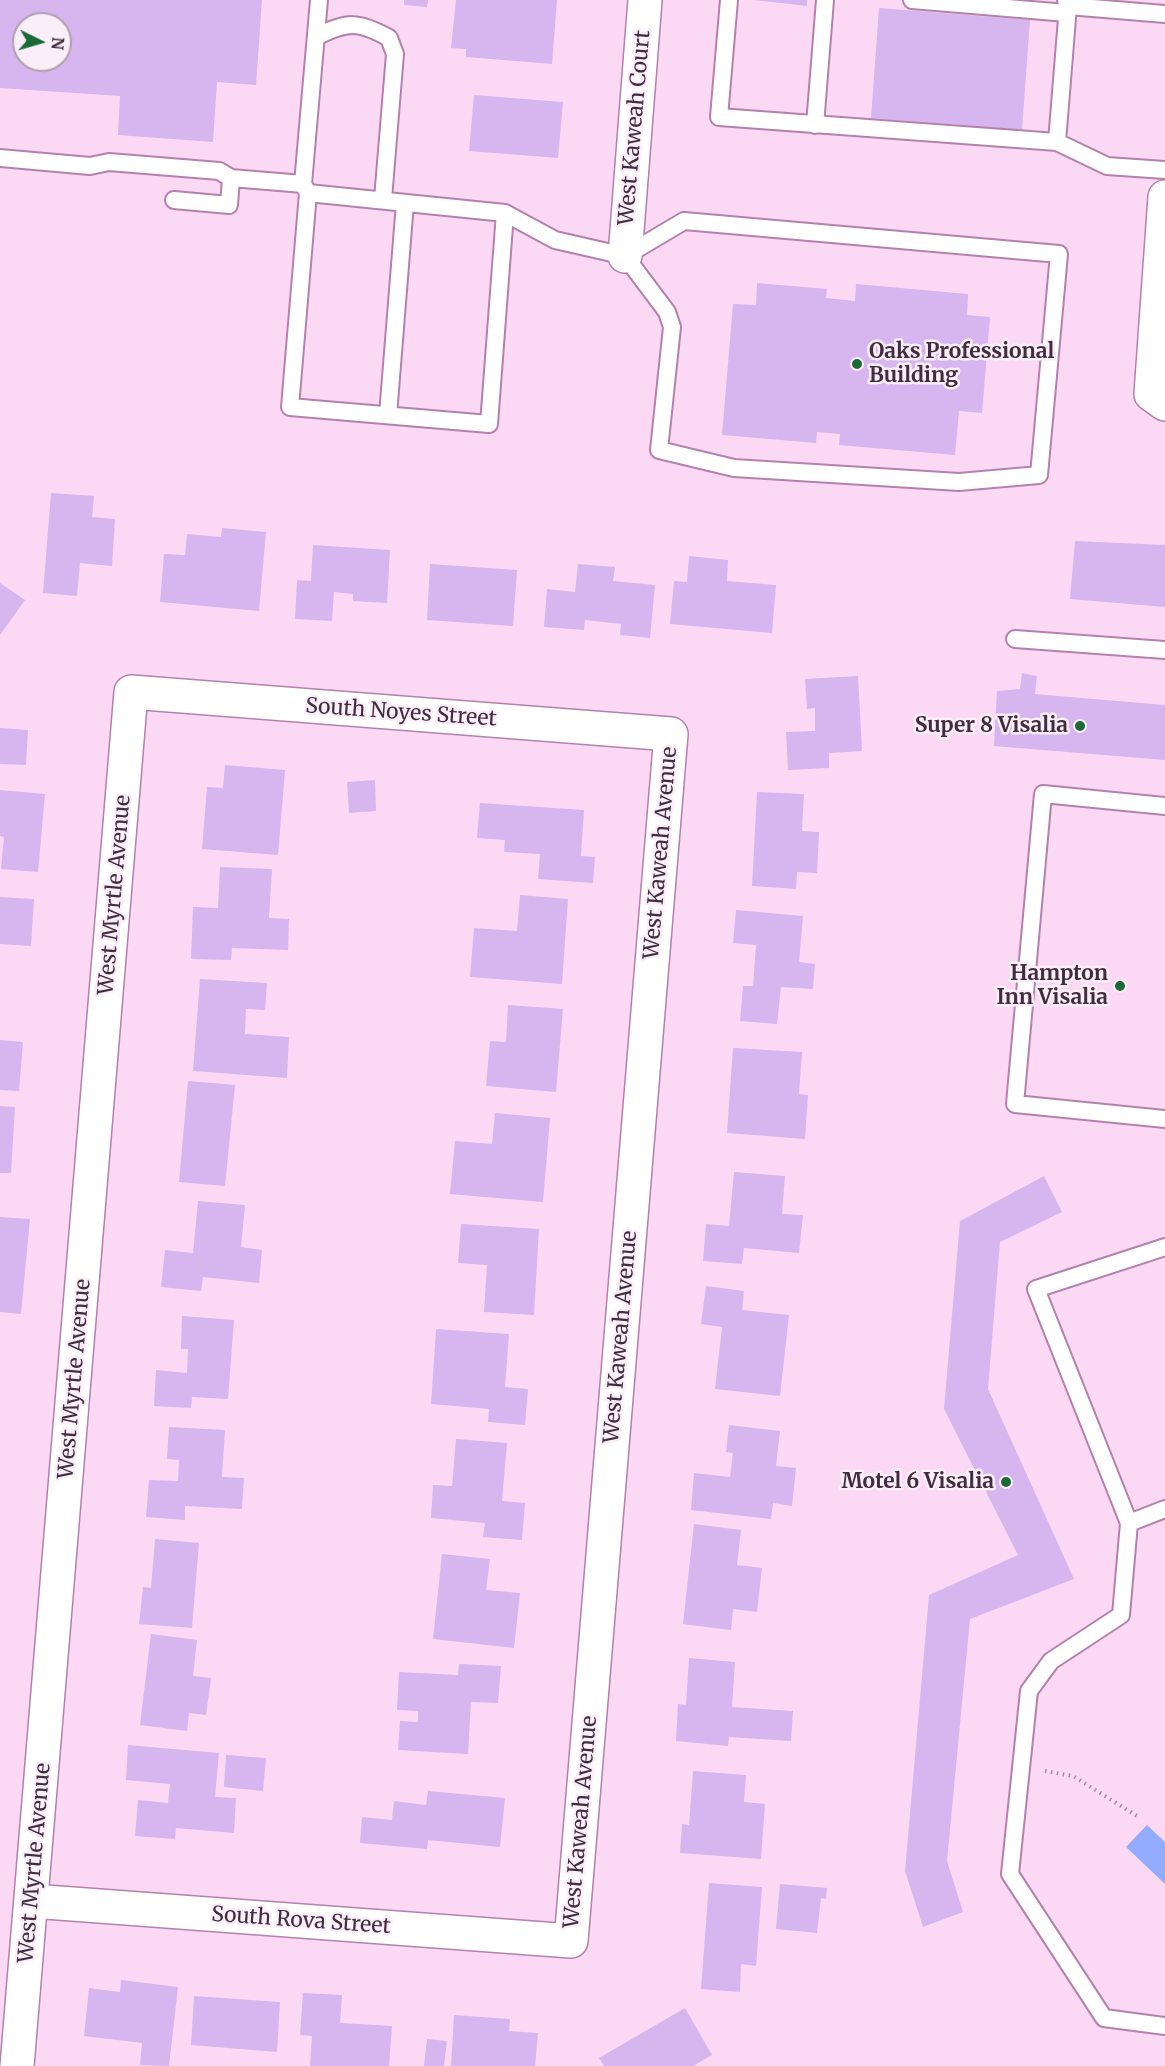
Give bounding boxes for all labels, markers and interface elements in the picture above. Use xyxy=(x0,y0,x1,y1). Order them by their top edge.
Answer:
north arrow xyxy=(12,12,72,72)
street label: West Kaweah Court xyxy=(614,29,656,227)
text: N xyxy=(47,36,68,51)
place label: Oaks Professional Building xyxy=(869,339,1054,389)
marker: Oaks Professional Building xyxy=(850,357,864,371)
street label: South Noyes Street xyxy=(305,694,497,732)
place label: Super 8 Visalia xyxy=(915,713,1068,739)
marker: Super 8 Visalia xyxy=(1073,719,1087,733)
street label: West Kaweah Avenue xyxy=(639,746,683,960)
street label: West Myrtle Avenue xyxy=(94,794,136,996)
place label: Hampton Inn Visalia xyxy=(997,961,1108,1011)
marker: Hampton Inn Visalia xyxy=(1113,979,1127,993)
street label: West Kaweah Avenue xyxy=(599,1230,643,1444)
street label: West Myrtle Avenue xyxy=(54,1278,96,1480)
place label: Motel 6 Visalia xyxy=(841,1469,994,1495)
marker: Motel 6 Visalia xyxy=(999,1475,1013,1489)
street label: West Kaweah Avenue xyxy=(559,1715,603,1929)
street label: West Myrtle Avenue xyxy=(14,1762,56,1964)
street label: South Rova Street xyxy=(211,1902,391,1940)

